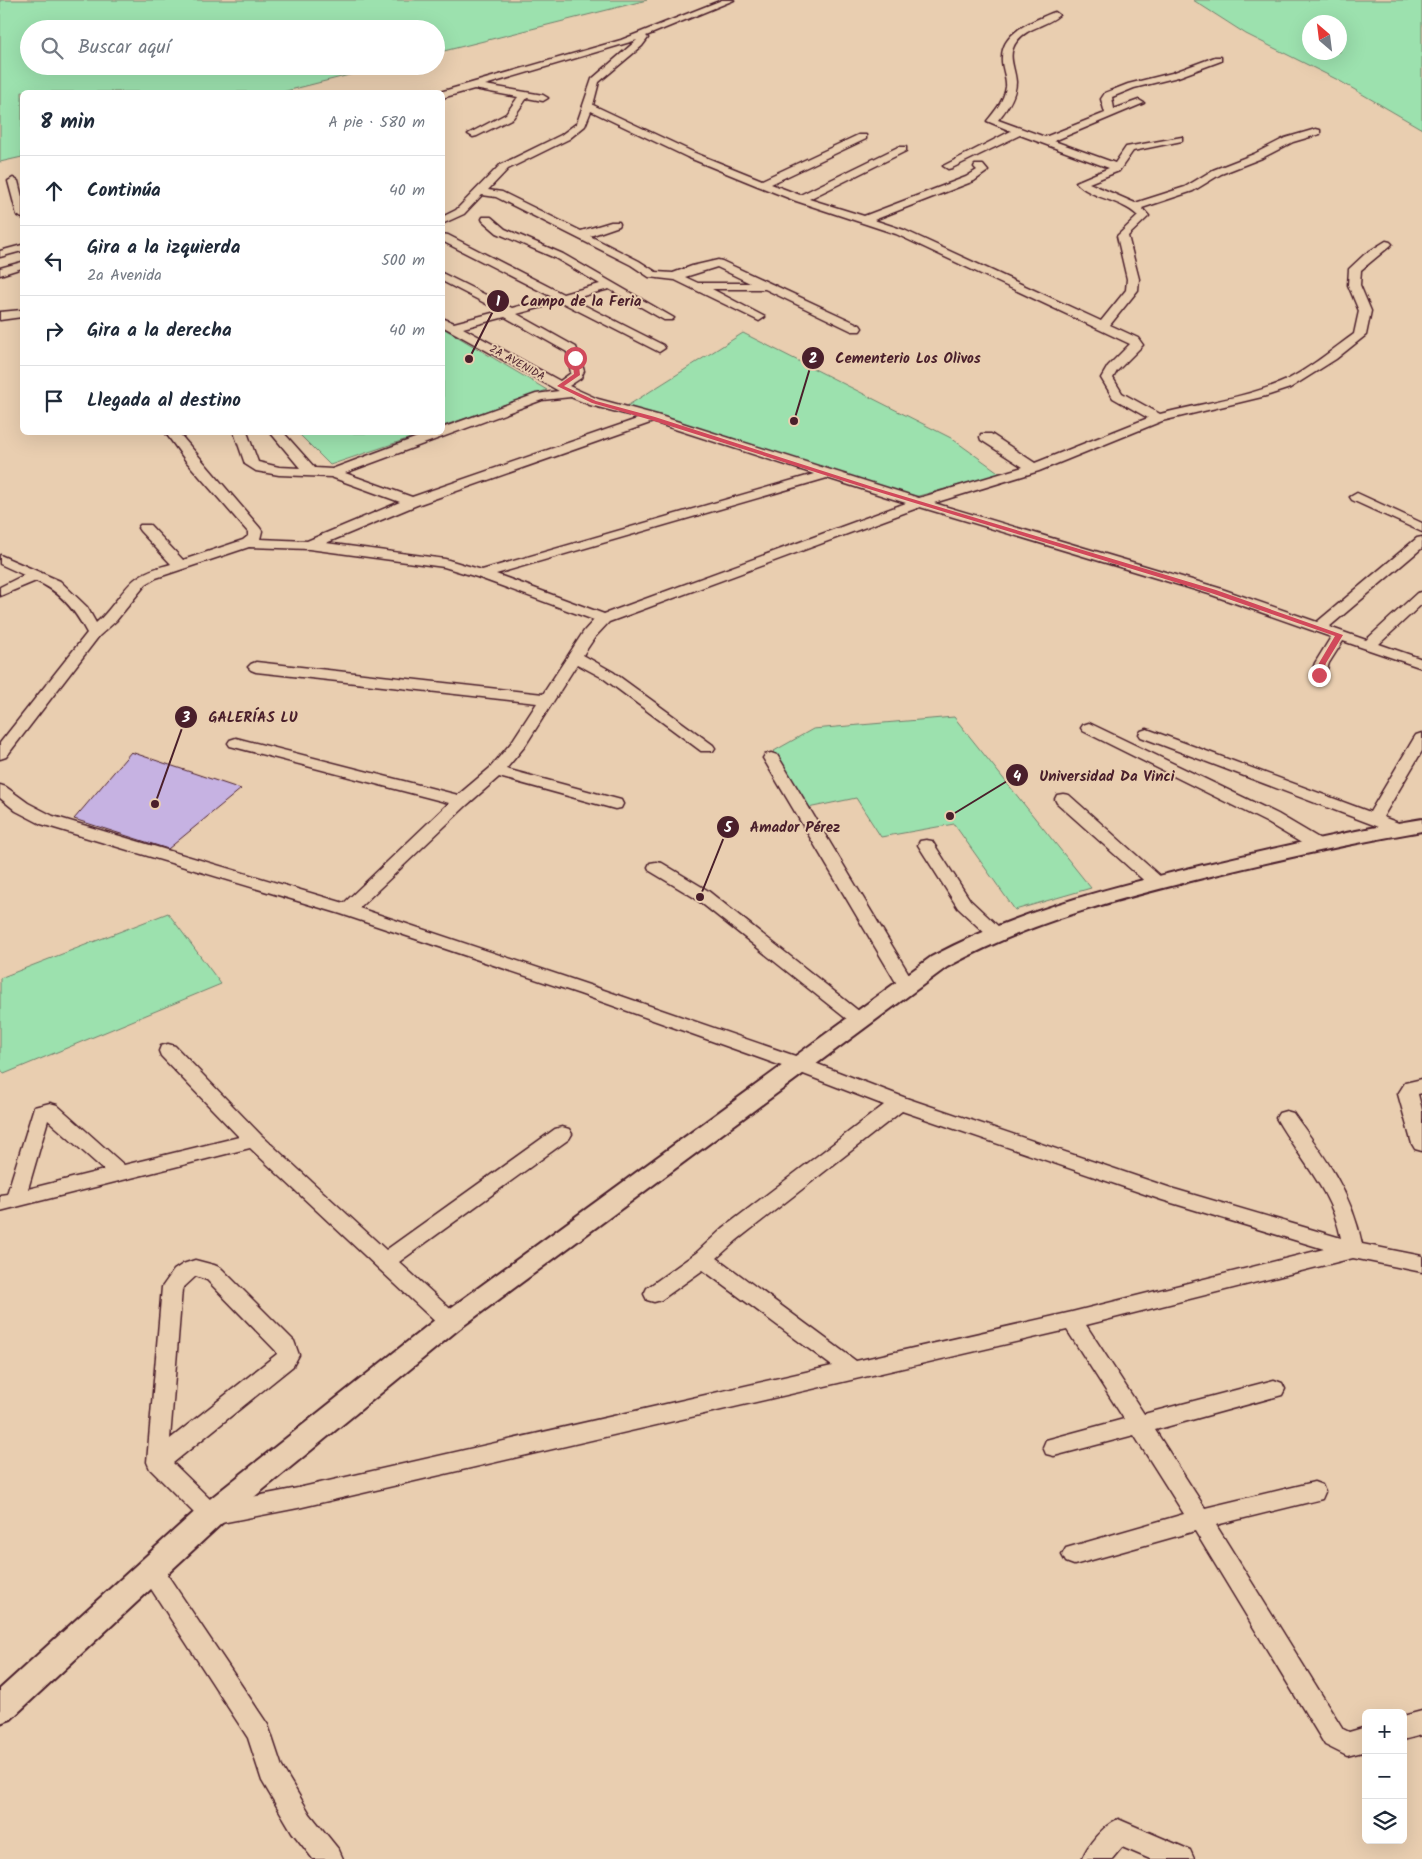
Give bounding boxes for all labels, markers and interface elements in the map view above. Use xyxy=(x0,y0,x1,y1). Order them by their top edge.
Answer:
north arrow xyxy=(1302,15,1347,60)
search box xyxy=(20,20,445,75)
text: Buscar aquí xyxy=(78,33,170,63)
icon: search xyxy=(38,34,66,62)
text: 8 min xyxy=(40,106,95,139)
text: A pie · 580 m xyxy=(328,110,425,135)
text: Continúa xyxy=(87,176,161,206)
icon: ahead xyxy=(40,177,68,205)
text: 40 m xyxy=(389,178,425,203)
text: Gira a la izquierda xyxy=(87,233,240,263)
icon: left xyxy=(40,247,68,275)
text: 500 m xyxy=(381,248,425,273)
text: 2a Avenida xyxy=(87,263,162,288)
callout: Campo de la Feria xyxy=(486,286,652,316)
text: 1 xyxy=(496,290,501,314)
text: Campo de la Feria xyxy=(521,290,642,314)
text: Gira a la derecha xyxy=(87,316,232,346)
icon: right xyxy=(40,317,68,345)
text: 40 m xyxy=(389,318,425,343)
street label: 2A AVENIDA xyxy=(486,340,548,386)
callout: Cementerio Los Olivos xyxy=(800,343,991,373)
route start xyxy=(564,347,587,370)
text: 2 xyxy=(809,347,818,371)
text: Cementerio Los Olivos xyxy=(835,347,981,371)
text: Llegada al destino xyxy=(87,386,241,416)
icon: arrive xyxy=(40,387,68,415)
route end xyxy=(1308,664,1331,687)
callout: GALERÍAS LU xyxy=(173,702,308,732)
text: 3 xyxy=(181,706,190,730)
text: GALERÍAS LU xyxy=(208,706,298,730)
callout: Universidad Da Vinci xyxy=(1005,760,1185,790)
text: 4 xyxy=(1013,765,1021,789)
text: Universidad Da Vinci xyxy=(1039,765,1176,789)
callout: Amador Pérez xyxy=(715,812,851,842)
text: 5 xyxy=(723,816,733,840)
text: Amador Pérez xyxy=(750,816,840,840)
map controls xyxy=(1362,1709,1407,1844)
button: + xyxy=(1362,1709,1407,1754)
button: − xyxy=(1362,1754,1407,1799)
button: layers xyxy=(1362,1799,1407,1844)

